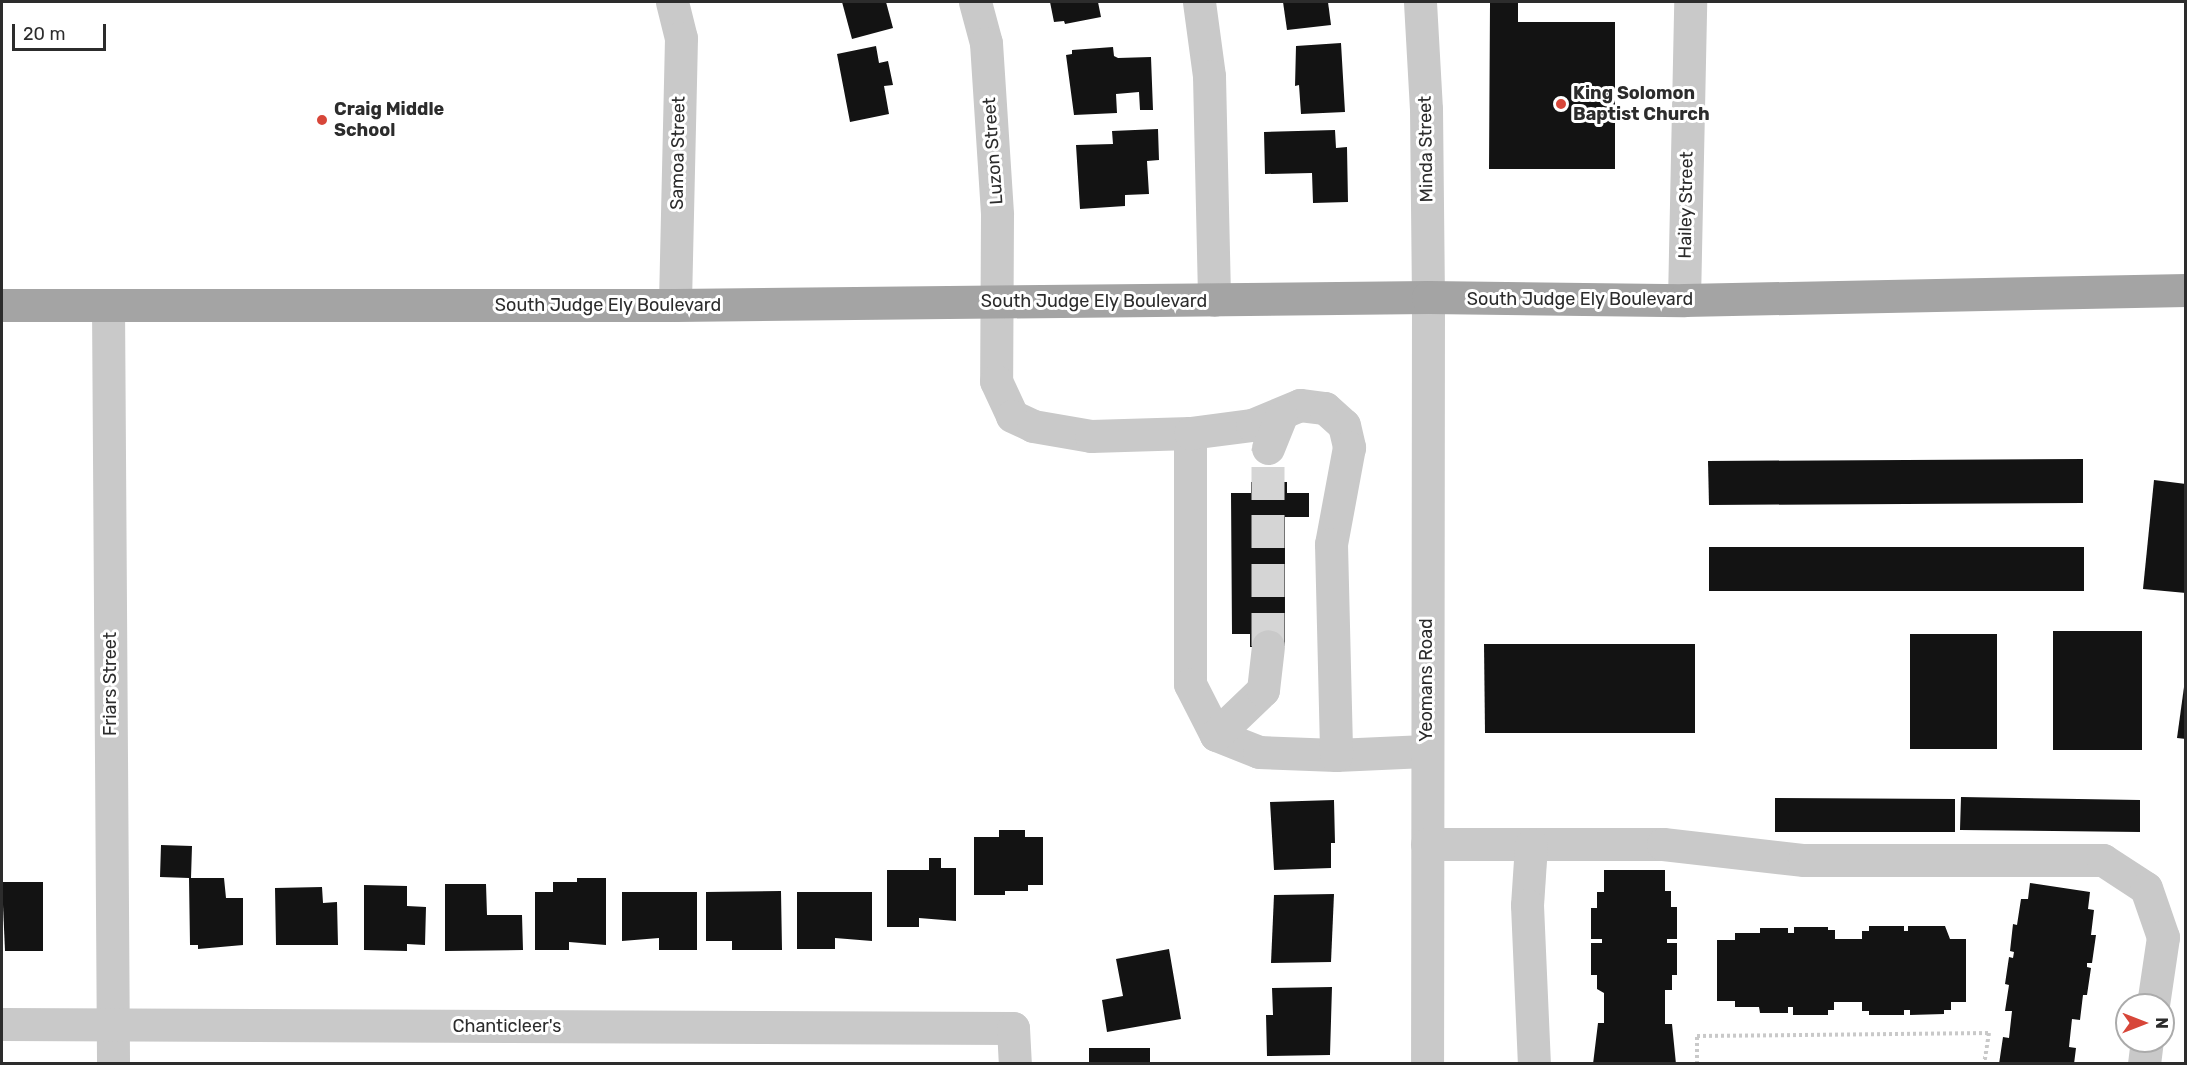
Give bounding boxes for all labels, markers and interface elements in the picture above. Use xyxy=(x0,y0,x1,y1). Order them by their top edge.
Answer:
scale bar xyxy=(15,12,110,50)
text: 20 m xyxy=(23,23,65,45)
place label: King Solomon Baptist Church xyxy=(1573,83,1710,125)
street label: Minda Street xyxy=(1414,95,1438,203)
street label: Samoa Street xyxy=(666,96,690,210)
street label: Luzon Street xyxy=(978,97,1008,205)
marker: King Solomon Baptist Church xyxy=(1554,97,1568,111)
place label: Craig Middle School xyxy=(334,99,444,142)
marker: Craig Middle School xyxy=(315,113,329,127)
street label: Hailey Street xyxy=(1674,151,1698,259)
street label: South Judge Ely Boulevard xyxy=(1467,288,1693,310)
street label: South Judge Ely Boulevard xyxy=(981,290,1207,312)
street label: South Judge Ely Boulevard xyxy=(495,294,721,316)
street label: Yeomans Road xyxy=(1415,618,1437,742)
street label: Friars Street xyxy=(99,632,121,736)
north arrow xyxy=(2115,993,2175,1053)
street label: Chanticleer's xyxy=(452,1015,562,1037)
text: N xyxy=(2152,1017,2171,1029)

